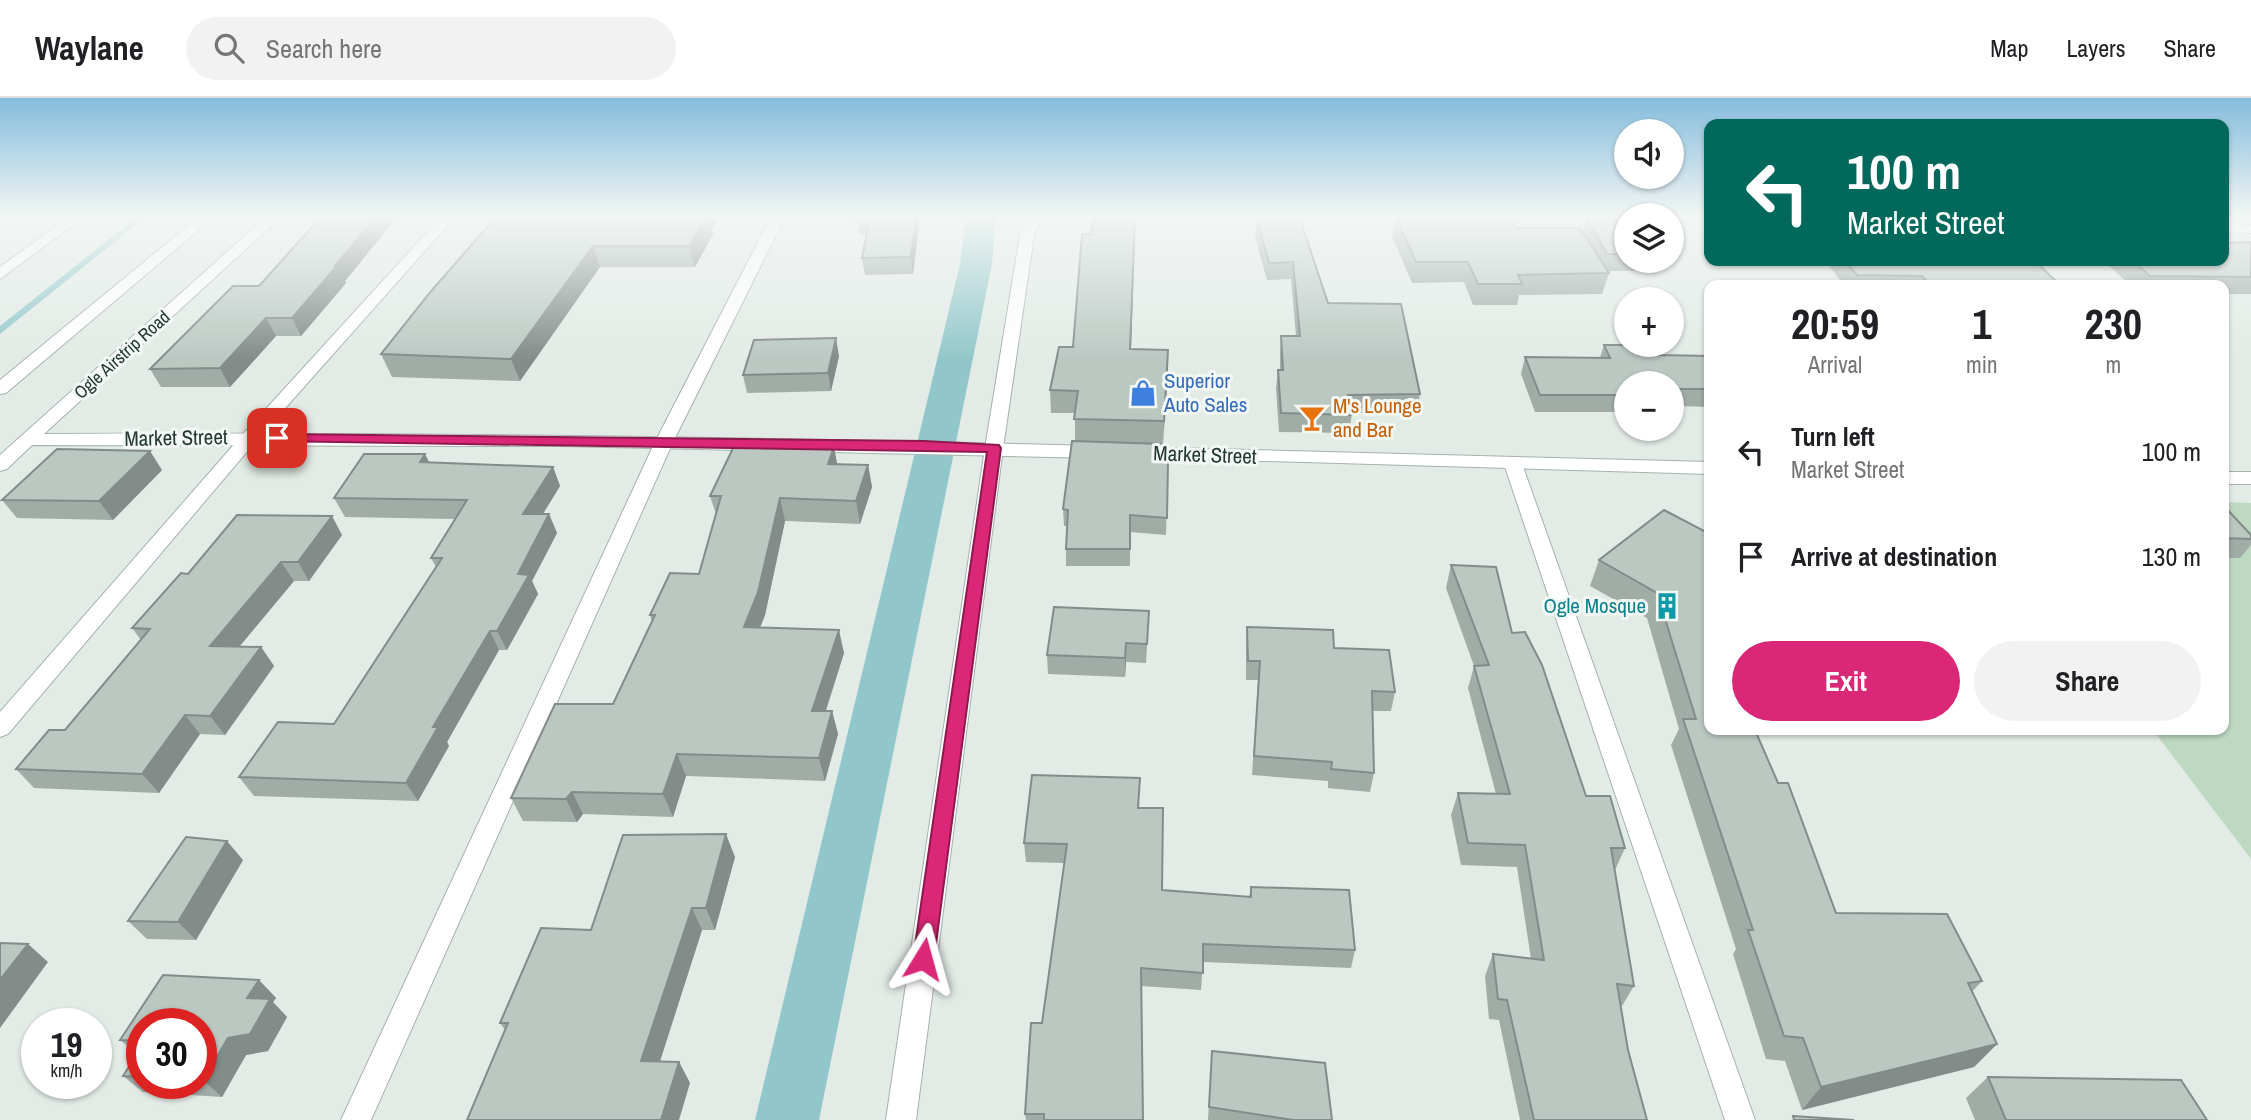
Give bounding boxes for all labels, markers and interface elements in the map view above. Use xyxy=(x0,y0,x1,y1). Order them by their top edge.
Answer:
search box xyxy=(186,17,676,80)
text: Waylane xyxy=(35,26,144,70)
icon: search xyxy=(210,29,248,67)
text: Search here xyxy=(266,31,382,66)
text: Map xyxy=(1990,32,2028,64)
text: Layers xyxy=(2066,32,2125,64)
text: Share xyxy=(2163,32,2216,64)
map controls xyxy=(1614,119,1684,441)
button: sound xyxy=(1614,119,1684,189)
text: 100 m xyxy=(1847,138,1961,204)
icon: left xyxy=(1732,147,1823,238)
text: Market Street xyxy=(1847,201,2005,244)
button: layers xyxy=(1614,203,1684,273)
button: + xyxy=(1614,287,1684,357)
text: 20:59 xyxy=(1791,296,1879,352)
text: 1 xyxy=(1972,296,1991,352)
text: 230 xyxy=(2085,296,2142,352)
street label: Ogle Airstrip Road xyxy=(68,305,175,405)
text: Arrival xyxy=(1808,349,1862,380)
text: min xyxy=(1966,349,1998,380)
text: m xyxy=(2105,349,2121,380)
place label: Superior Auto Sales xyxy=(1163,366,1247,419)
button: − xyxy=(1614,371,1684,441)
shop icon: Superior Auto Sales xyxy=(1128,378,1158,408)
place label: M's Lounge and Bar xyxy=(1333,391,1422,444)
bar icon: M's Lounge and Bar xyxy=(1297,403,1327,433)
pin xyxy=(247,408,307,468)
icon: arrive xyxy=(258,419,296,457)
text: Turn left xyxy=(1791,419,1875,454)
street label: Market Street xyxy=(124,422,228,453)
icon: left xyxy=(1732,433,1770,471)
text: 100 m xyxy=(2142,434,2201,469)
street label: Market Street xyxy=(1153,438,1257,471)
text: Market Street xyxy=(1791,454,1904,485)
icon: arrive xyxy=(1732,538,1770,576)
text: Arrive at destination xyxy=(1791,539,1997,574)
text: 130 m xyxy=(2142,539,2201,574)
place label: Ogle Mosque xyxy=(1544,591,1646,620)
building icon: Ogle Mosque xyxy=(1652,591,1682,621)
button: Exit xyxy=(1732,641,1960,721)
button: Share xyxy=(1974,641,2201,721)
position arrow xyxy=(886,922,960,996)
speed limit sign: 30 xyxy=(126,1008,217,1099)
text: 19 xyxy=(51,1021,82,1068)
text: km/h xyxy=(51,1058,83,1083)

